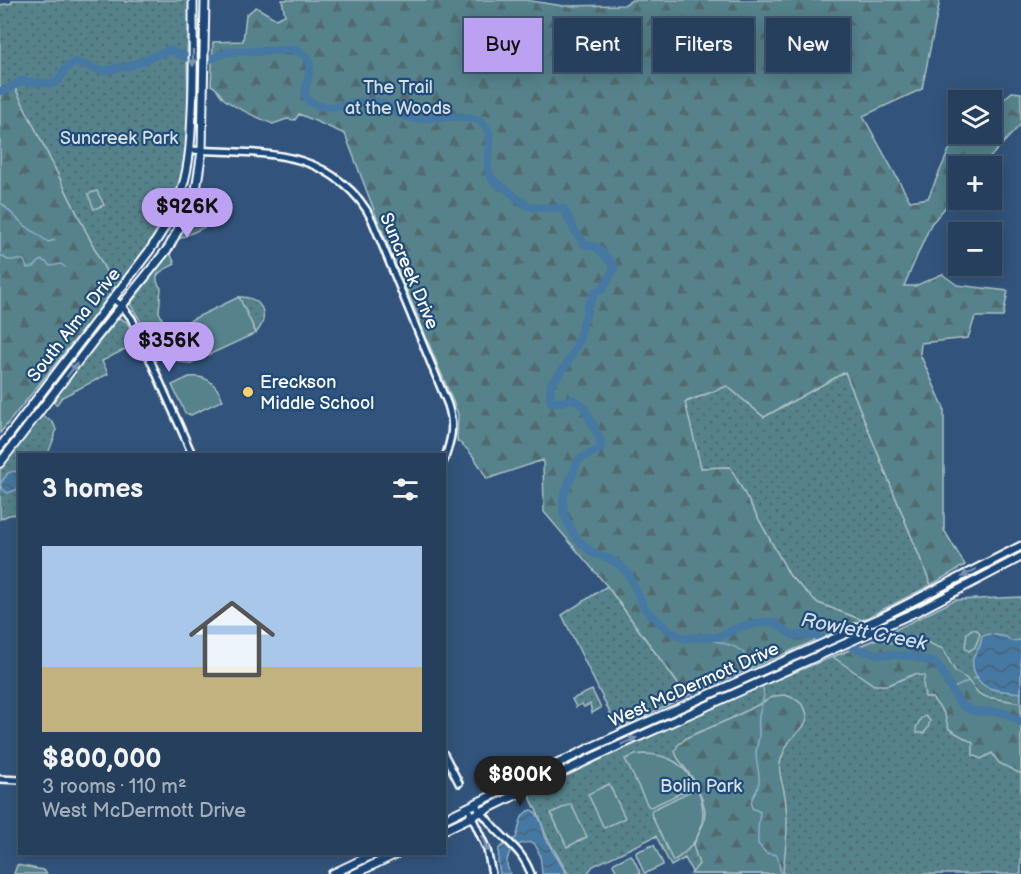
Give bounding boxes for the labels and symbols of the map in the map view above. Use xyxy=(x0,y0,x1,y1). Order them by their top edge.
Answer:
one-way arrow xyxy=(188,48,198,67)
park label: The Trail at the Woods xyxy=(345,77,451,119)
park label: Suncreek Park xyxy=(60,128,178,149)
pin: $926K xyxy=(145,188,229,239)
street label: Suncreek Drive xyxy=(375,210,443,333)
street label: South Alma Drive xyxy=(23,264,125,386)
pin: $356K xyxy=(127,322,211,373)
one-way arrow xyxy=(66,362,78,378)
place label: Ereckson Middle School xyxy=(260,372,374,414)
marker: Ereckson Middle School xyxy=(241,385,255,399)
one-way arrow xyxy=(960,568,977,578)
water label: Rowlett Creek xyxy=(799,608,930,656)
street label: West McDermott Drive xyxy=(606,638,782,732)
one-way arrow xyxy=(620,736,638,746)
pin: $800K xyxy=(478,756,562,807)
park label: Bolin Park xyxy=(660,776,742,797)
one-way arrow xyxy=(480,836,490,854)

